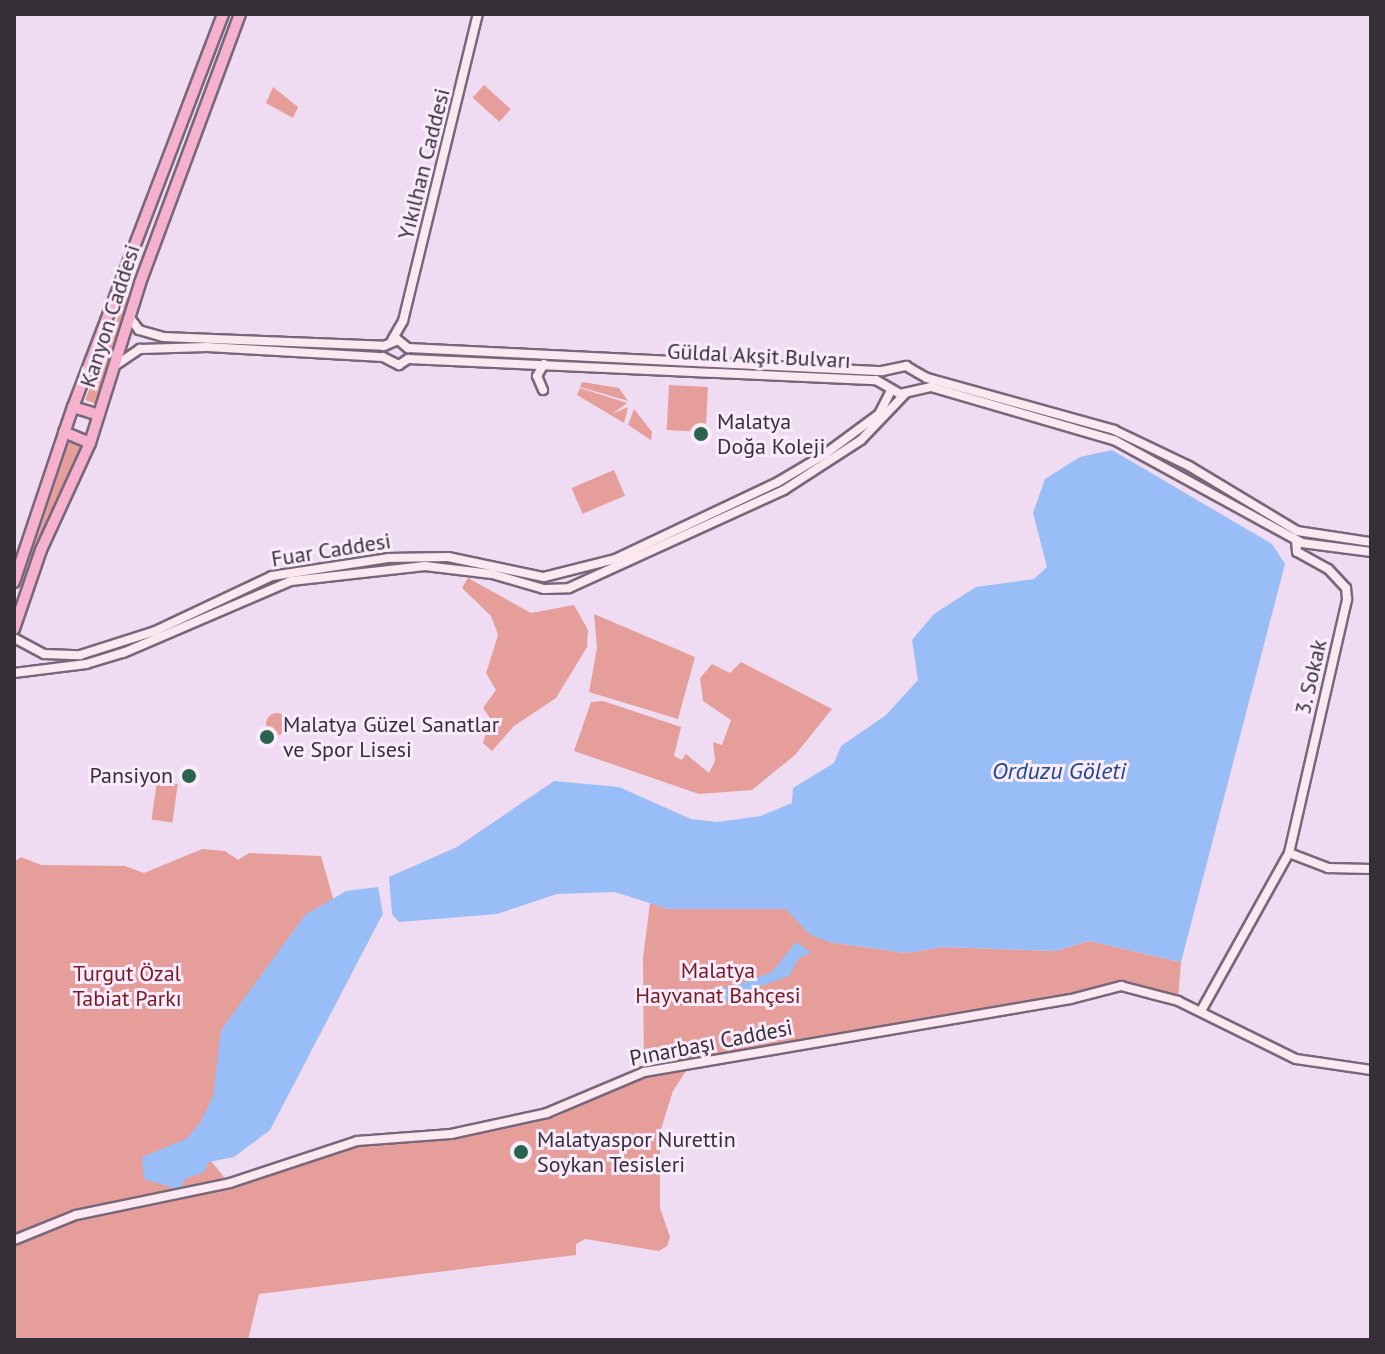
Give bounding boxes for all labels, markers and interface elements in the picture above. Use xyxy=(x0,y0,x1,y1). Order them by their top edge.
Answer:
street label: Yıkılhan Caddesi xyxy=(392,86,456,242)
street label: Kanyon Caddesi xyxy=(74,241,146,391)
street label: Güldal Akşit Bulvarı xyxy=(666,338,852,374)
place label: Malatya Doğa Koleji xyxy=(717,408,825,460)
marker: Malatya Doğa Koleji xyxy=(692,425,710,443)
street label: Fuar Caddesi xyxy=(269,528,393,572)
street label: 3. Sokak xyxy=(1289,636,1333,718)
place label: Malatya Güzel Sanatlar ve Spor Lisesi xyxy=(283,711,499,762)
marker: Malatya Güzel Sanatlar ve Spor Lisesi xyxy=(258,728,276,746)
water label: Orduzu Göleti xyxy=(992,757,1126,785)
place label: Pansiyon xyxy=(90,763,173,789)
marker: Pansiyon xyxy=(180,767,198,785)
park label: Malatya Hayvanat Bahçesi xyxy=(635,957,801,1008)
park label: Turgut Özal Tabiat Parkı xyxy=(72,960,182,1012)
street label: Pınarbaşı Caddesi xyxy=(627,1014,795,1072)
place label: Malatyaspor Nurettin Soykan Tesisleri xyxy=(537,1126,736,1178)
marker: Malatyaspor Nurettin Soykan Tesisleri xyxy=(512,1143,530,1161)

